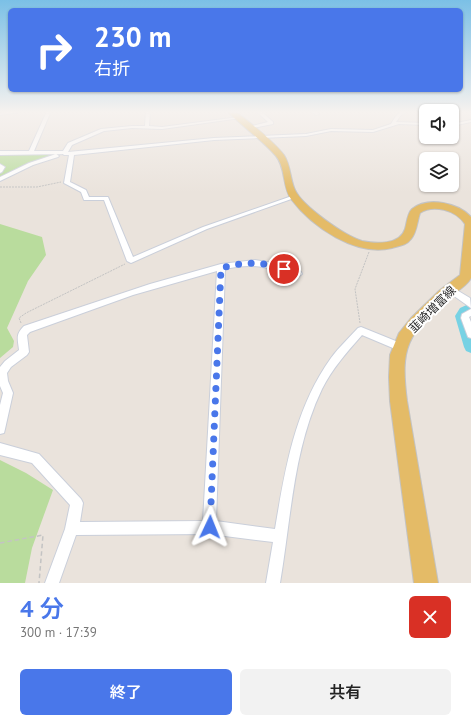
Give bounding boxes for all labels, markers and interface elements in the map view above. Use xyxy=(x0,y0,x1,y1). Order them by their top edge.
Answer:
text: 230 m xyxy=(94,18,171,55)
icon: right xyxy=(28,24,80,76)
text: 右折 xyxy=(94,57,130,80)
map controls xyxy=(419,104,459,192)
button: sound xyxy=(419,104,459,144)
button: layers xyxy=(419,152,459,192)
pin xyxy=(267,252,301,286)
icon: arrive xyxy=(273,258,295,280)
street label: 韮崎増富線 xyxy=(405,282,459,336)
position arrow xyxy=(189,506,231,548)
text: 4 分 xyxy=(20,593,64,624)
button: close xyxy=(409,596,451,638)
text: 300 m · 17:39 xyxy=(20,624,97,641)
button: 終了 xyxy=(20,669,232,715)
button: 共有 xyxy=(240,669,451,715)

